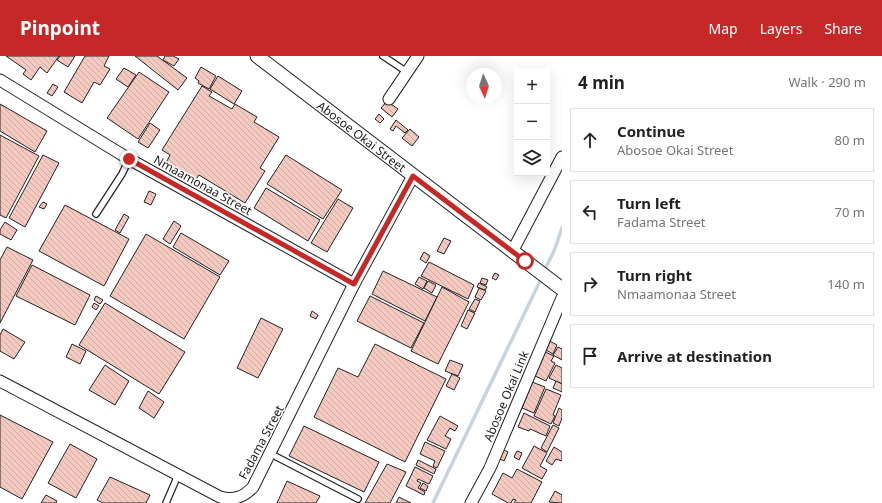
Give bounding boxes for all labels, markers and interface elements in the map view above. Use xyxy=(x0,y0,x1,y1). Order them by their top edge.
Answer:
text: Pinpoint xyxy=(20,15,100,41)
text: Map xyxy=(709,19,738,38)
text: Layers xyxy=(760,19,802,38)
text: Share xyxy=(824,19,862,38)
north arrow xyxy=(466,68,502,104)
map controls xyxy=(514,68,550,176)
button: + xyxy=(514,68,550,104)
text: 4 min xyxy=(578,71,625,94)
text: Walk · 290 m xyxy=(788,73,866,91)
street label: Abosoe Okai Street xyxy=(314,97,410,176)
button: − xyxy=(514,104,550,140)
text: Continue xyxy=(617,121,685,141)
icon: ahead xyxy=(579,129,601,151)
text: 80 m xyxy=(835,131,865,149)
button: layers xyxy=(514,140,550,176)
text: Abosoe Okai Street xyxy=(617,141,733,159)
route end xyxy=(120,150,138,168)
street label: Nmaamonaa Street xyxy=(151,151,256,219)
text: Turn left xyxy=(617,193,681,213)
icon: left xyxy=(579,201,601,223)
text: 70 m xyxy=(835,203,865,221)
text: Fadama Street xyxy=(617,213,705,231)
route start xyxy=(516,252,534,270)
text: Turn right xyxy=(617,265,692,285)
icon: right xyxy=(579,273,601,295)
text: 140 m xyxy=(827,275,865,293)
text: Nmaamonaa Street xyxy=(617,285,736,303)
icon: arrive xyxy=(579,345,601,367)
text: Arrive at destination xyxy=(617,346,772,366)
street label: Abosoe Okai Link xyxy=(479,347,533,444)
street label: Fadama Street xyxy=(234,401,288,482)

